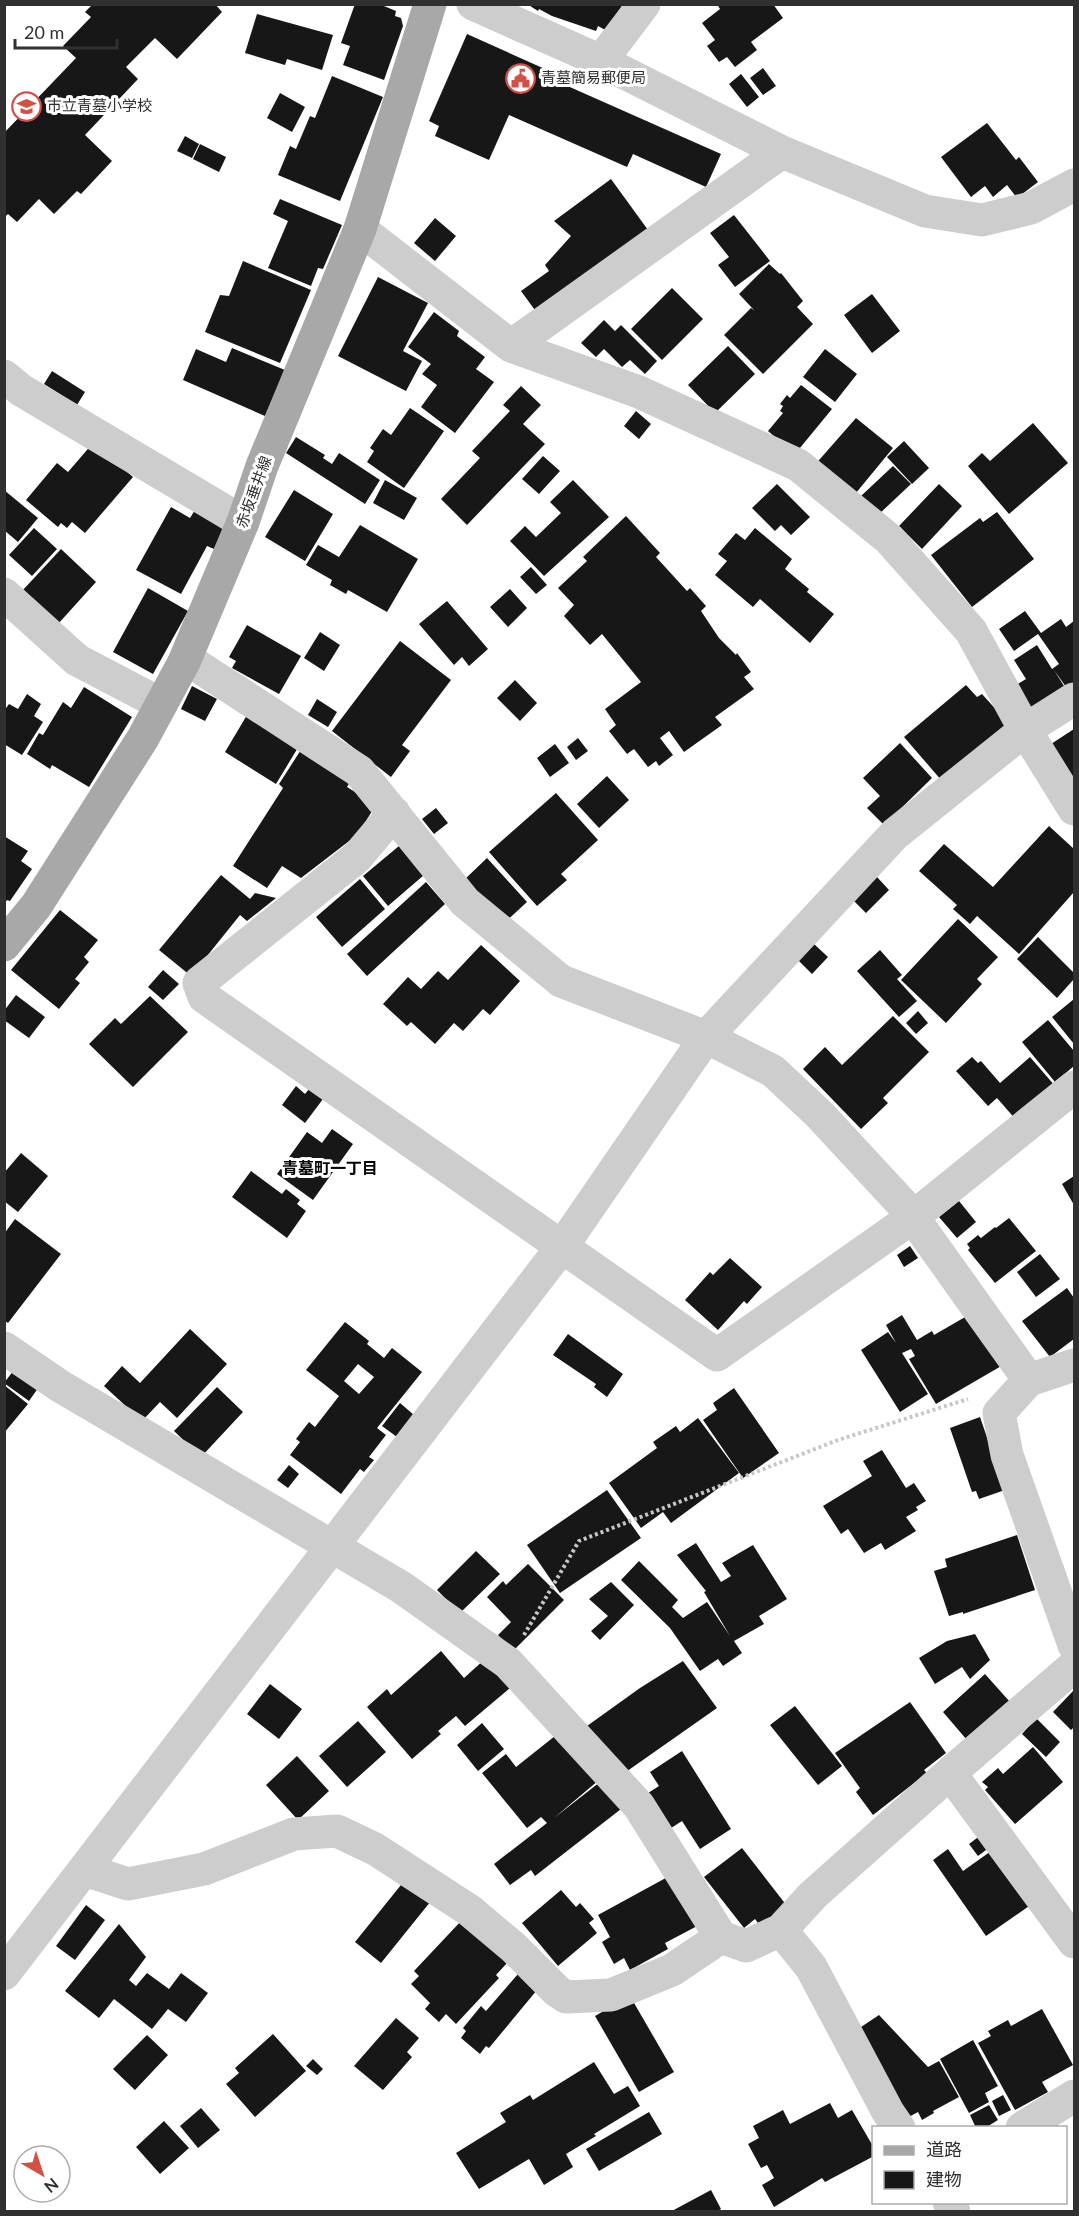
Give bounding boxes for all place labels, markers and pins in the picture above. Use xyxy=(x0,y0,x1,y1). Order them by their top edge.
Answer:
public building icon: 青墓簡易郵便局 xyxy=(504,62,536,94)
place label: 青墓簡易郵便局 xyxy=(541,68,646,86)
school or university icon: 市立青墓小学校 xyxy=(10,90,42,122)
place label: 市立青墓小学校 xyxy=(47,96,152,114)

